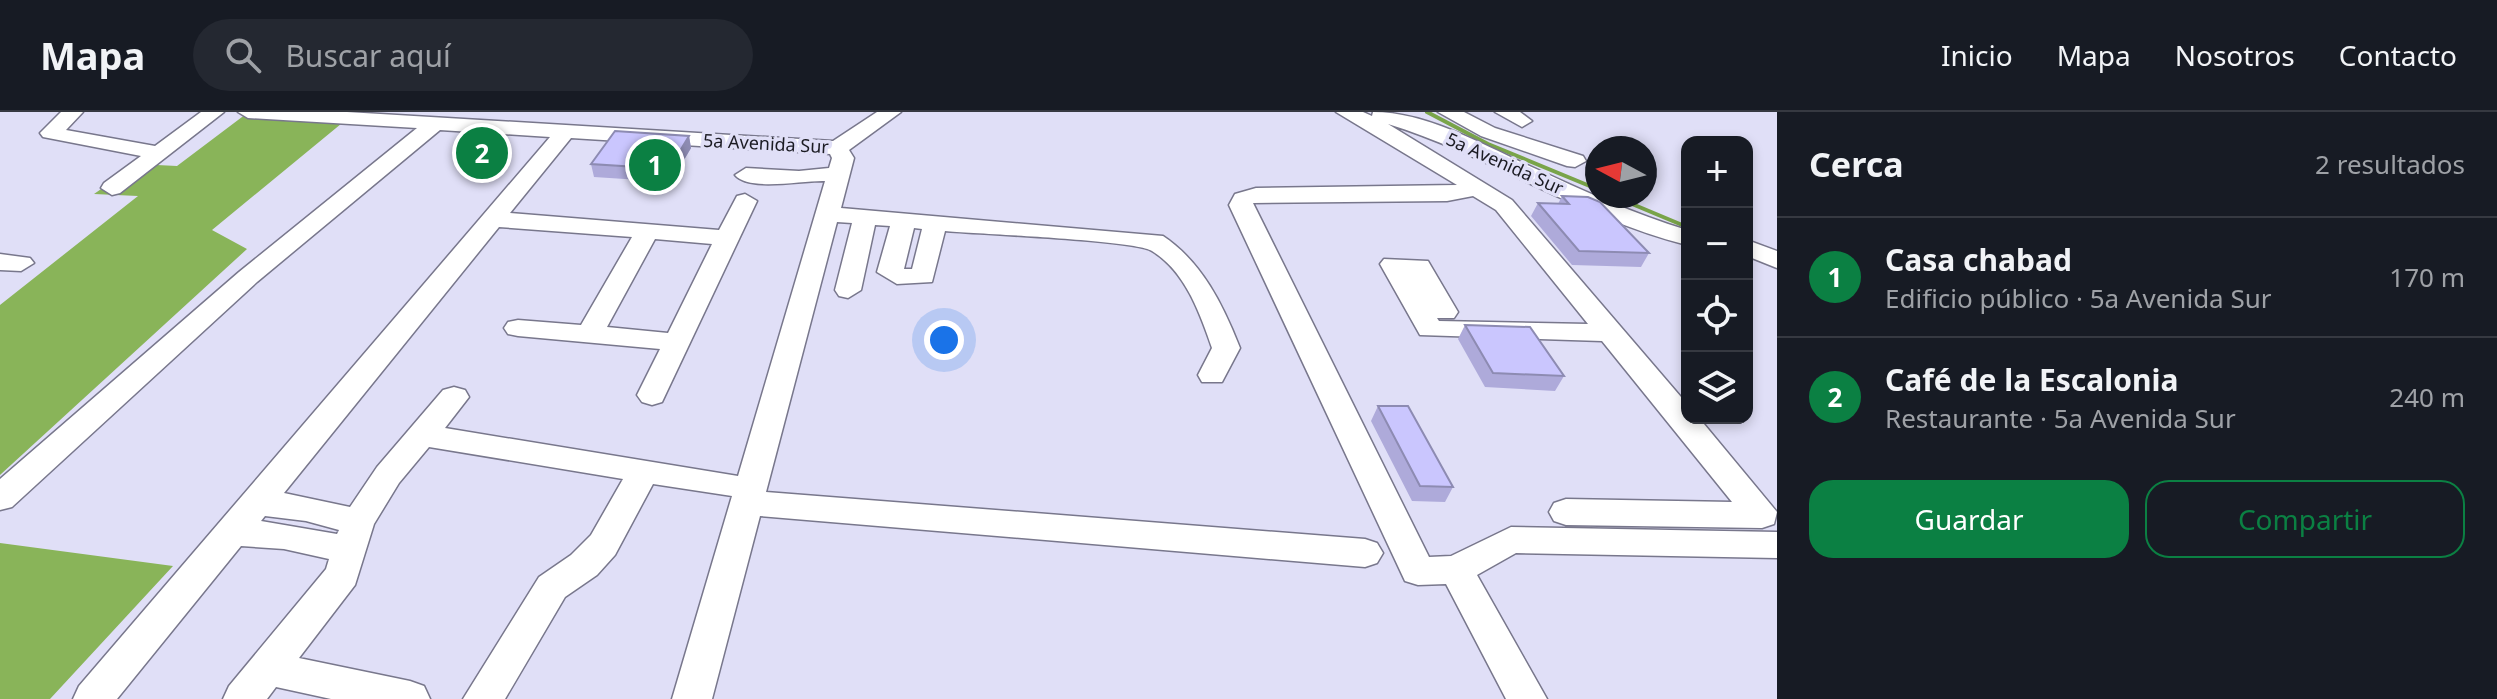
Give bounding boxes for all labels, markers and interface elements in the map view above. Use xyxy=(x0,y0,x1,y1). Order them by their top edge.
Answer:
search box xyxy=(193,19,753,91)
text: Mapa xyxy=(40,29,145,81)
icon: search xyxy=(221,33,265,77)
text: Buscar aquí xyxy=(285,35,451,76)
text: Inicio xyxy=(1941,36,2013,74)
text: Mapa xyxy=(2057,36,2131,74)
text: Nosotros xyxy=(2175,36,2295,74)
text: Contacto xyxy=(2339,36,2457,74)
pin: 2 xyxy=(456,123,508,183)
street label: 5a Avenida Sur xyxy=(1443,126,1568,200)
street label: 5a Avenida Sur xyxy=(702,128,830,158)
pin: 1 xyxy=(629,135,681,195)
north arrow xyxy=(1585,136,1657,208)
map controls xyxy=(1681,136,1753,424)
button: + xyxy=(1681,136,1753,208)
text: Cerca xyxy=(1809,141,1904,187)
text: 2 resultados xyxy=(2315,146,2465,182)
button: − xyxy=(1681,208,1753,280)
text: Casa chabad xyxy=(1885,239,2072,280)
text: 1 xyxy=(1828,259,1842,295)
text: 170 m xyxy=(2389,259,2465,295)
button: locate xyxy=(1681,280,1753,352)
text: Edificio público · 5a Avenida Sur xyxy=(1885,280,2272,316)
your location xyxy=(924,320,964,360)
button: layers xyxy=(1681,352,1753,424)
text: Café de la Escalonia xyxy=(1885,359,2178,400)
text: 2 xyxy=(1828,379,1842,415)
text: 240 m xyxy=(2389,379,2465,415)
text: Restaurante · 5a Avenida Sur xyxy=(1885,400,2236,436)
button: Guardar xyxy=(1809,480,2129,558)
button: Compartir xyxy=(2145,480,2465,558)

